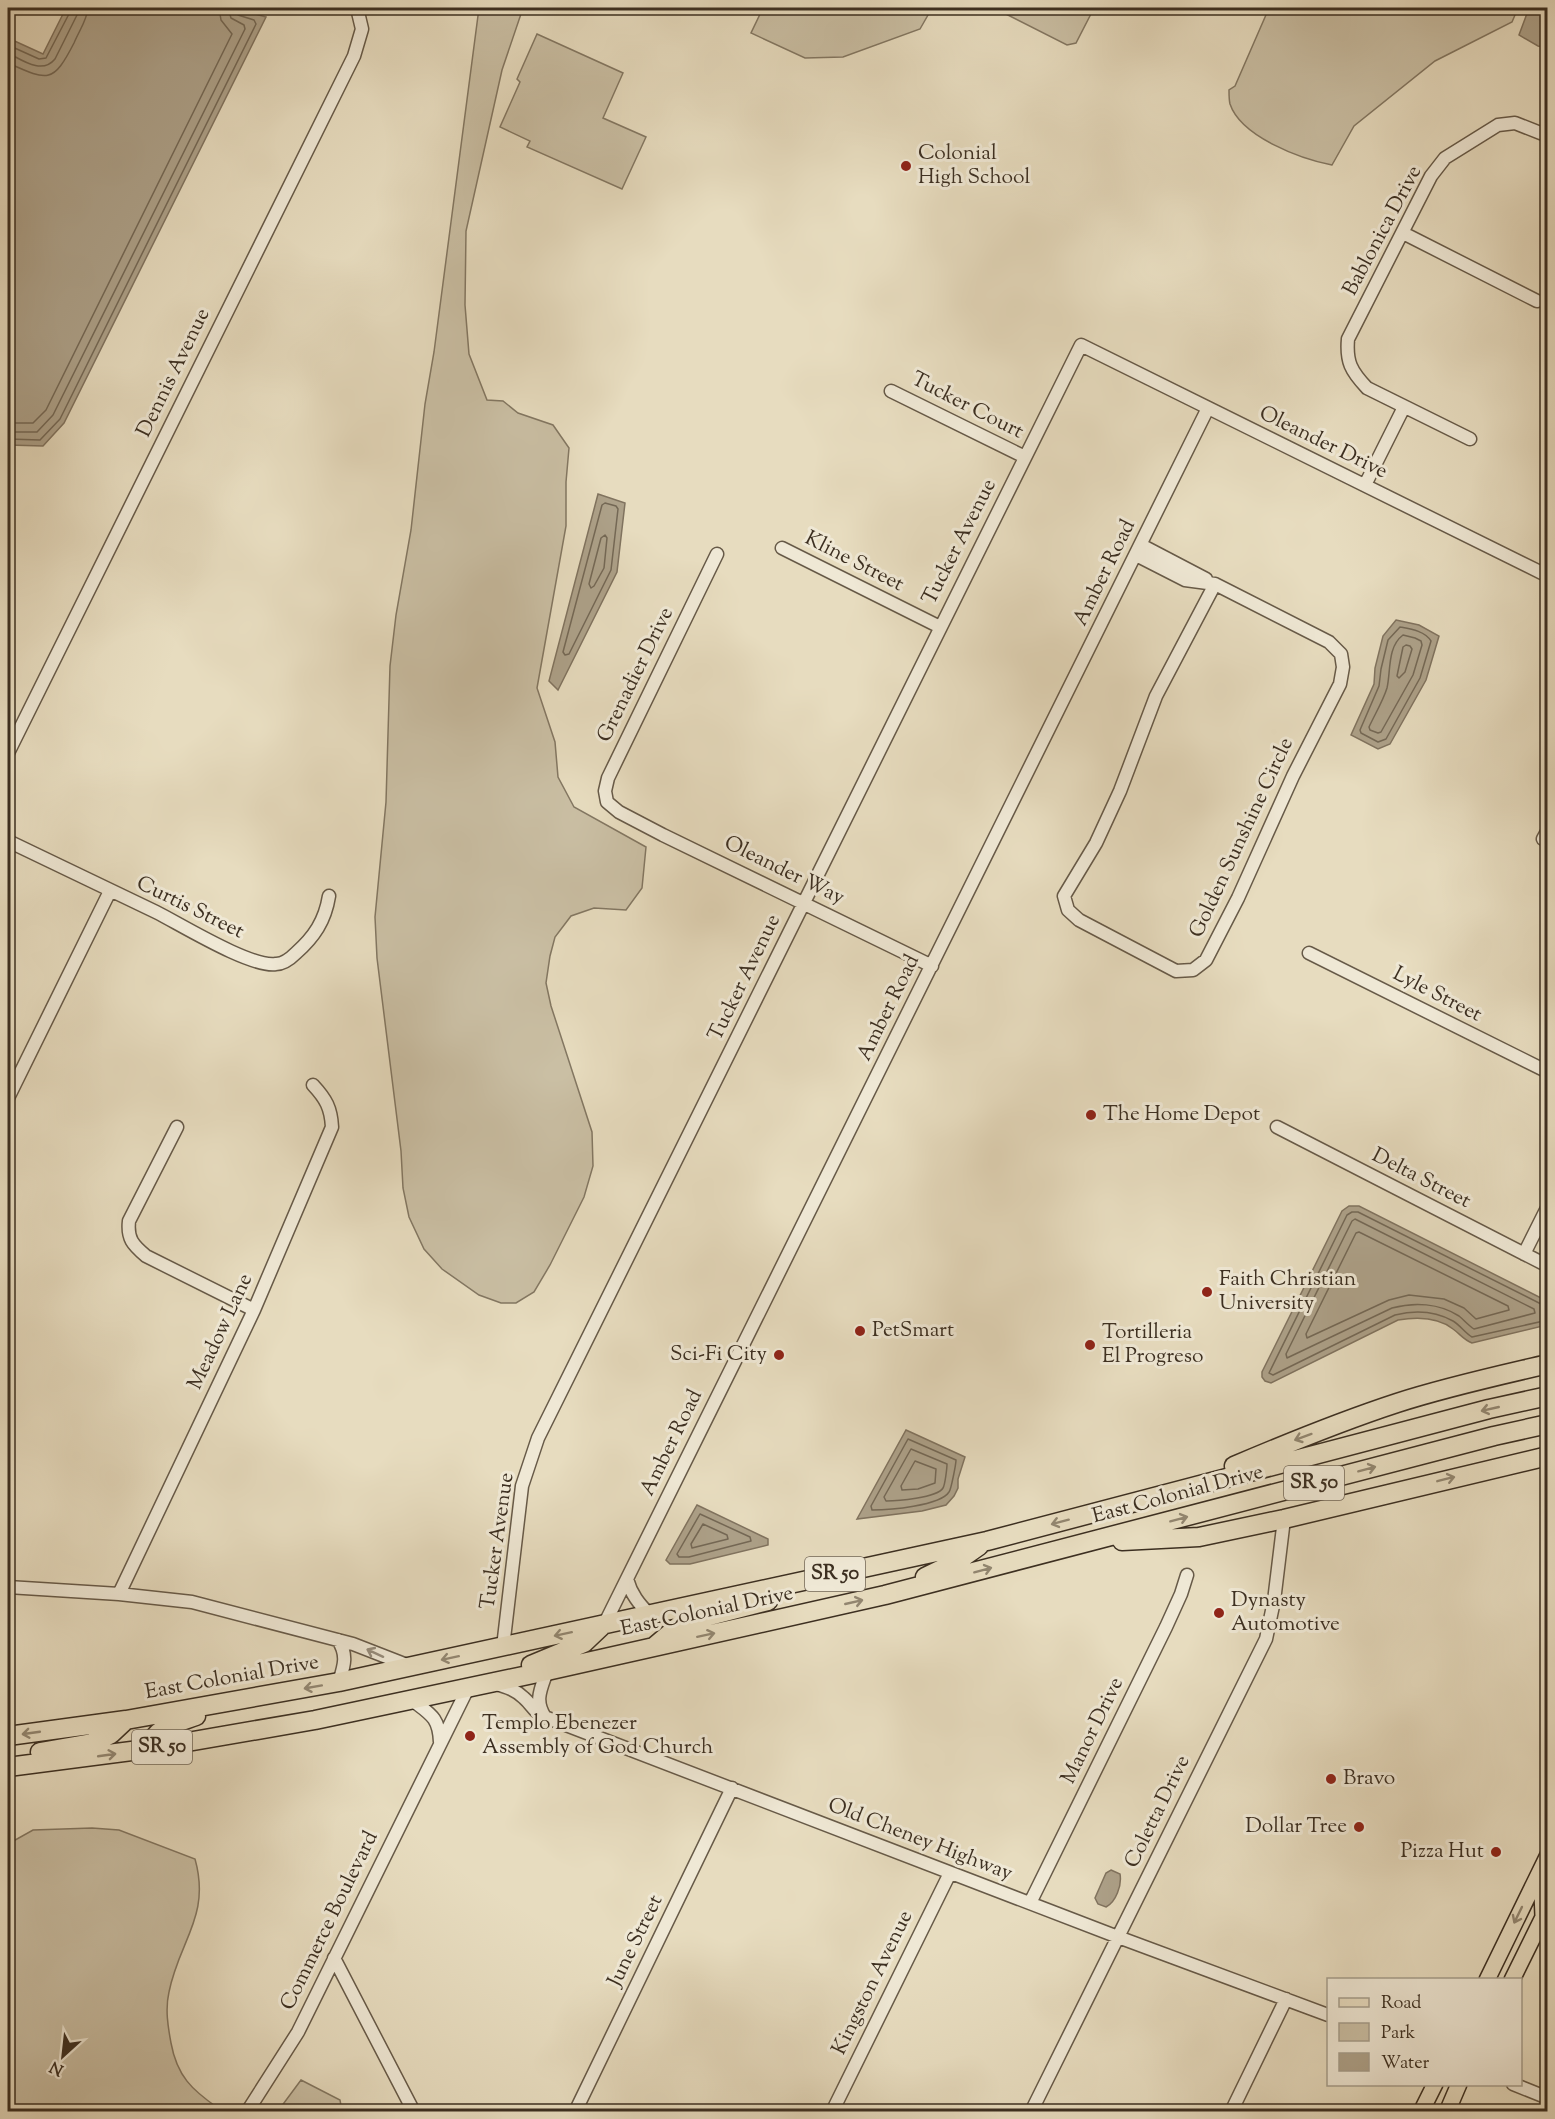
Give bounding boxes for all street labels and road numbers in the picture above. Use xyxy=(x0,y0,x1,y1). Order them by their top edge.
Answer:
street label: Bablonica Drive xyxy=(1336,161,1430,301)
street label: Dennis Avenue xyxy=(130,303,218,443)
street label: Tucker Court xyxy=(906,365,1028,447)
street label: Oleander Drive xyxy=(1254,399,1392,487)
street label: Tucker Avenue xyxy=(915,474,1005,610)
street label: Amber Road xyxy=(1066,515,1144,631)
street label: Kline Street xyxy=(799,524,909,600)
street label: Grenadier Drive xyxy=(590,602,682,748)
street label: Golden Sunshine Circle xyxy=(1182,733,1302,943)
street label: Oleander Way xyxy=(719,829,850,913)
street label: Curtis Street xyxy=(131,869,249,947)
street label: Tucker Avenue xyxy=(701,910,789,1046)
street label: Amber Road xyxy=(850,950,928,1066)
street label: Lyle Street xyxy=(1387,960,1487,1030)
street label: Delta Street xyxy=(1366,1141,1476,1217)
street label: Meadow Lane xyxy=(181,1269,261,1395)
street label: Amber Road xyxy=(633,1385,711,1501)
street label: East Colonial Drive xyxy=(1089,1458,1267,1532)
road number: SR 50 xyxy=(1284,1466,1344,1500)
street label: Tucker Avenue xyxy=(474,1471,522,1611)
road number: SR 50 xyxy=(805,1557,865,1591)
street label: East Colonial Drive xyxy=(618,1579,796,1645)
street label: East Colonial Drive xyxy=(143,1648,321,1708)
street label: Manor Drive xyxy=(1054,1672,1132,1790)
road number: SR 50 xyxy=(132,1730,192,1764)
street label: Coletta Drive xyxy=(1118,1751,1198,1873)
street label: Old Cheney Highway xyxy=(823,1791,1017,1889)
street label: Commerce Boulevard xyxy=(274,1826,386,2016)
street label: June Street xyxy=(600,1890,671,1993)
street label: Kingston Avenue xyxy=(825,1906,921,2060)

